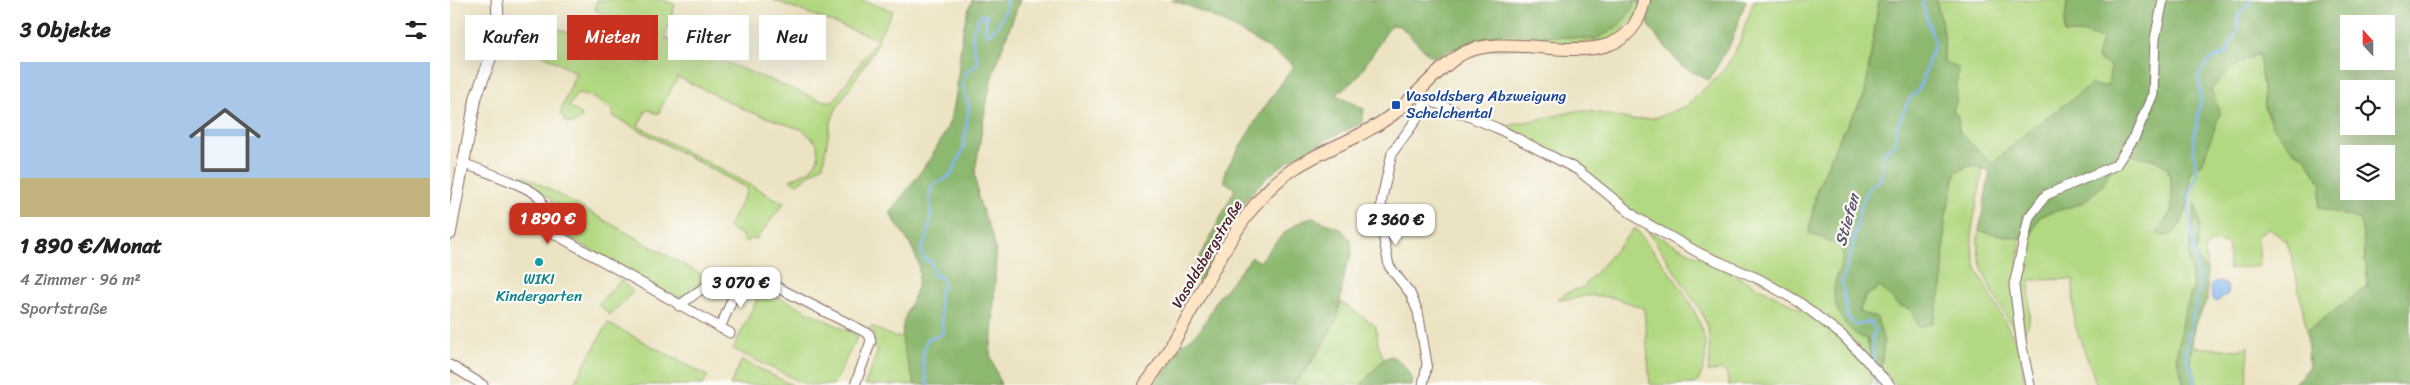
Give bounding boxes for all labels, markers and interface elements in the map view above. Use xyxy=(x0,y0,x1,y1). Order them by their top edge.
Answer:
text: 3 Objekte xyxy=(20,11,111,49)
chip: Kaufen xyxy=(465,15,557,60)
chip: Mieten xyxy=(567,15,658,60)
chip: Filter xyxy=(668,15,749,60)
chip: Neu xyxy=(759,15,826,60)
north arrow xyxy=(2340,15,2395,70)
map controls xyxy=(2340,15,2395,200)
icon: filters xyxy=(402,16,430,44)
button: locate xyxy=(2340,80,2395,135)
place label: Vasoldsberg Abzweigung Schelchental xyxy=(1406,83,1567,126)
icon: home xyxy=(180,95,270,185)
marker: Vasoldsberg Abzweigung Schelchental xyxy=(1390,99,1402,111)
button: layers xyxy=(2340,145,2395,200)
water label: Stiefen xyxy=(1826,188,1869,249)
street label: Vasoldsbergstraße xyxy=(1164,195,1250,313)
pin: 1 890 € xyxy=(502,202,594,245)
text: 1 890 € xyxy=(520,204,576,233)
pin: 2 360 € xyxy=(1350,204,1442,246)
text: 2 360 € xyxy=(1368,205,1424,234)
text: 1 890 €/Monat xyxy=(20,227,162,265)
marker: WIKI Kindergarten xyxy=(533,256,545,268)
text: 4 Zimmer · 96 m² xyxy=(20,265,141,294)
place label: WIKI Kindergarten xyxy=(496,266,582,309)
pin: 3 070 € xyxy=(695,266,787,309)
text: 3 070 € xyxy=(712,268,770,297)
text: Sportstraße xyxy=(20,294,107,323)

